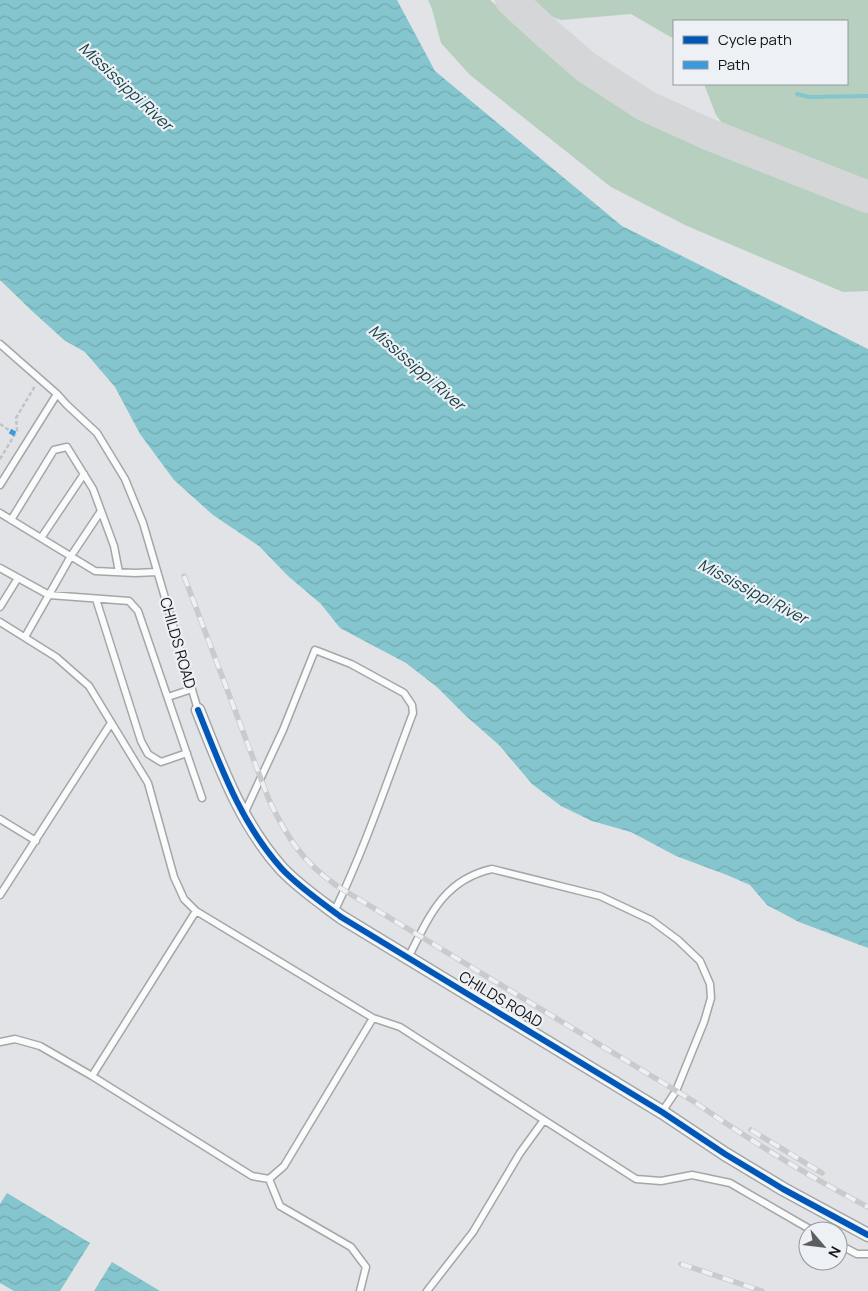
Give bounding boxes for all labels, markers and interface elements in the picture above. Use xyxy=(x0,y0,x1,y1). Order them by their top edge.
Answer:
legend xyxy=(673,20,848,85)
text: Cycle path xyxy=(718,29,792,50)
water label: Mississippi River xyxy=(74,37,179,137)
text: Path xyxy=(718,54,750,75)
water label: Mississippi River xyxy=(364,319,472,416)
water label: Mississippi River xyxy=(694,553,814,630)
street label: CHILDS ROAD xyxy=(155,595,201,691)
street label: CHILDS ROAD xyxy=(455,966,547,1032)
north arrow xyxy=(798,1221,848,1271)
text: N xyxy=(824,1243,846,1261)

